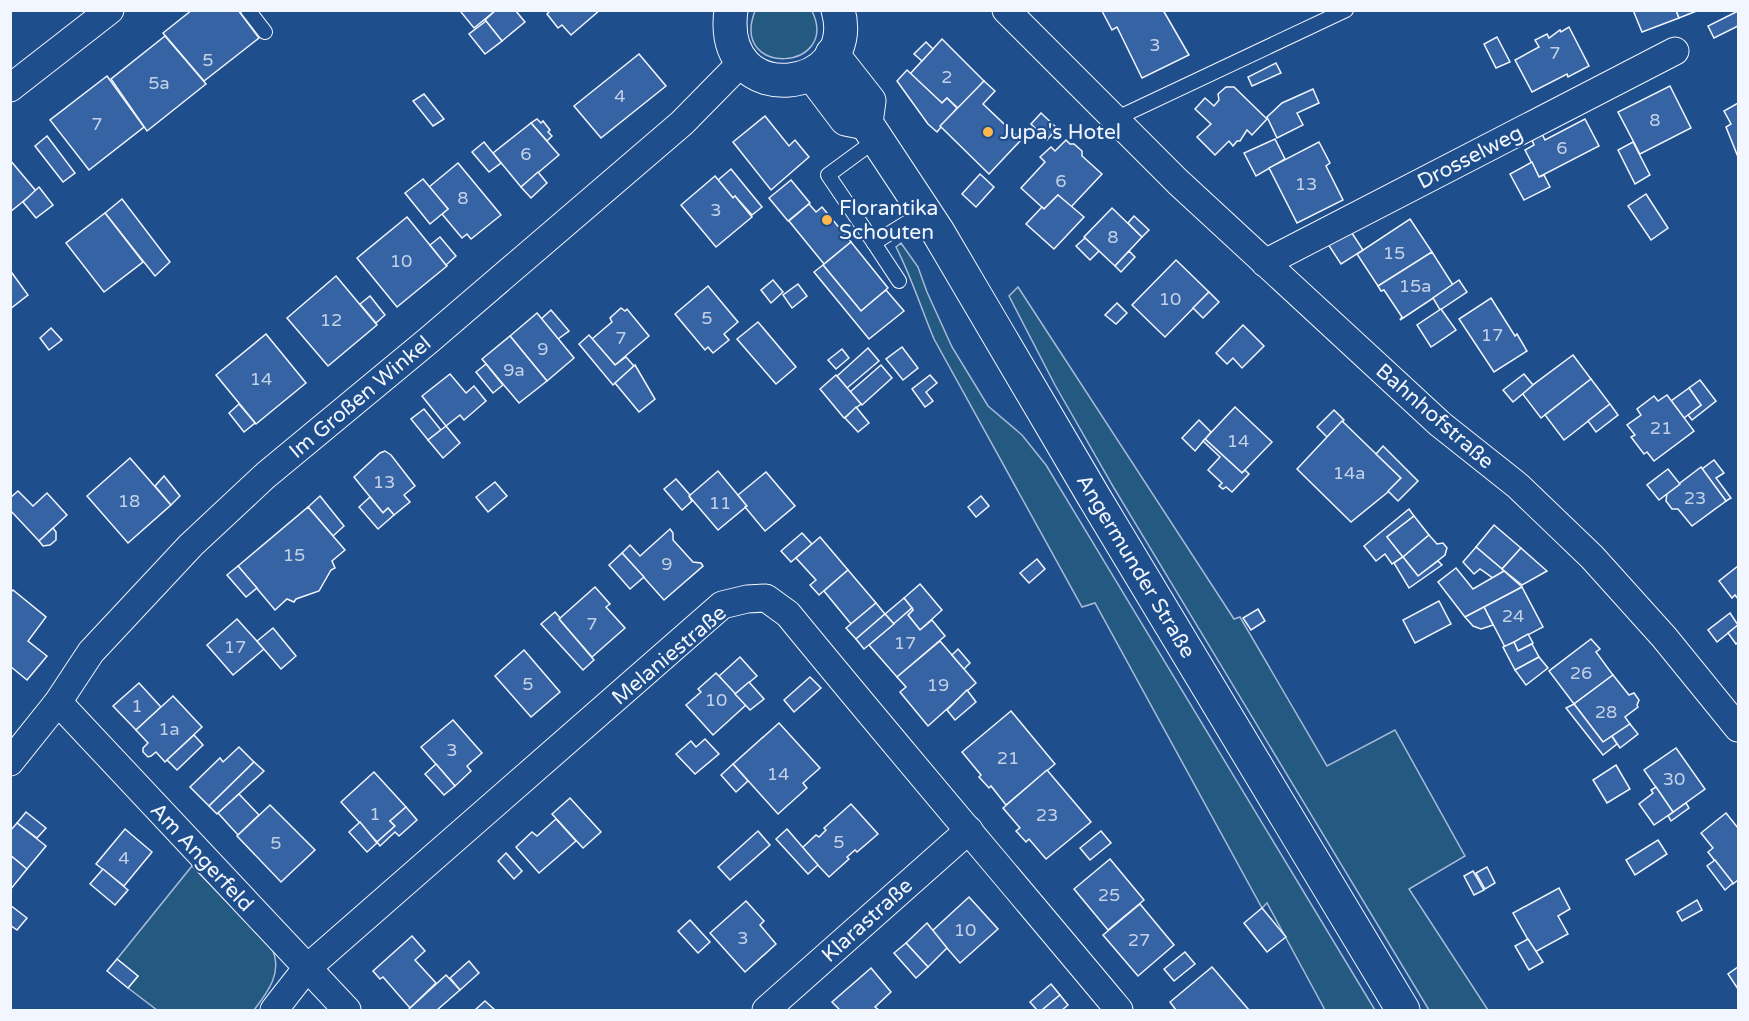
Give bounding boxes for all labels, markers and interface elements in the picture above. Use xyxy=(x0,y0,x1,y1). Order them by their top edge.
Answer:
house number: 3 xyxy=(1149,34,1161,56)
house number: 7 xyxy=(1549,42,1561,64)
house number: 5 xyxy=(202,49,214,71)
house number: 2 xyxy=(941,66,953,88)
house number: 5a xyxy=(148,72,170,94)
house number: 4 xyxy=(614,85,626,107)
house number: 8 xyxy=(1649,109,1661,131)
house number: 7 xyxy=(91,113,103,135)
place label: Jupa's Hotel xyxy=(1000,120,1121,145)
street label: Drosselweg xyxy=(1413,120,1527,195)
marker: Jupa's Hotel xyxy=(981,125,995,139)
house number: 6 xyxy=(1556,137,1568,159)
house number: 6 xyxy=(520,143,532,165)
house number: 6 xyxy=(1055,170,1067,192)
house number: 13 xyxy=(1295,173,1317,195)
house number: 8 xyxy=(457,187,469,209)
place label: Florantika Schouten xyxy=(839,196,938,245)
house number: 3 xyxy=(710,199,722,221)
marker: Florantika Schouten xyxy=(820,213,834,227)
house number: 8 xyxy=(1107,226,1119,248)
house number: 15 xyxy=(1383,242,1405,264)
house number: 10 xyxy=(390,250,412,272)
house number: 15a xyxy=(1399,275,1431,297)
house number: 10 xyxy=(1159,288,1181,310)
house number: 5 xyxy=(701,307,713,329)
house number: 12 xyxy=(320,309,342,331)
house number: 17 xyxy=(1481,324,1503,346)
house number: 7 xyxy=(615,327,627,349)
street label: Im Großen Winkel xyxy=(284,331,436,464)
house number: 9 xyxy=(537,338,549,360)
street label: Bahnhofstraße xyxy=(1371,358,1499,474)
house number: 9a xyxy=(503,359,525,381)
house number: 14 xyxy=(250,368,272,390)
house number: 21 xyxy=(1650,417,1672,439)
house number: 14 xyxy=(1227,430,1249,452)
house number: 14a xyxy=(1333,462,1365,484)
street label: Angermunder Straße xyxy=(1071,470,1200,663)
house number: 13 xyxy=(373,471,395,493)
house number: 23 xyxy=(1684,487,1706,509)
house number: 18 xyxy=(118,490,140,512)
house number: 11 xyxy=(709,492,731,514)
house number: 15 xyxy=(283,544,305,566)
house number: 9 xyxy=(661,553,673,575)
street label: Melaniestraße xyxy=(607,600,732,710)
house number: 24 xyxy=(1502,605,1524,627)
house number: 7 xyxy=(586,613,598,635)
house number: 17 xyxy=(894,632,916,654)
house number: 17 xyxy=(224,636,246,658)
house number: 26 xyxy=(1570,662,1592,684)
house number: 5 xyxy=(522,673,534,695)
house number: 19 xyxy=(927,674,949,696)
house number: 10 xyxy=(705,689,727,711)
house number: 1 xyxy=(131,695,143,717)
house number: 28 xyxy=(1595,701,1617,723)
house number: 1a xyxy=(158,718,180,740)
house number: 3 xyxy=(446,739,458,761)
house number: 21 xyxy=(997,747,1019,769)
house number: 14 xyxy=(767,763,789,785)
house number: 30 xyxy=(1663,768,1685,790)
street label: Am Angerfeld xyxy=(145,798,258,917)
house number: 1 xyxy=(369,803,381,825)
house number: 23 xyxy=(1036,804,1058,826)
house number: 5 xyxy=(833,831,845,853)
house number: 5 xyxy=(270,832,282,854)
house number: 4 xyxy=(118,847,130,869)
street label: Klarastraße xyxy=(817,873,918,968)
house number: 25 xyxy=(1098,884,1120,906)
house number: 10 xyxy=(954,919,976,941)
house number: 3 xyxy=(737,927,749,949)
house number: 27 xyxy=(1128,929,1150,951)

